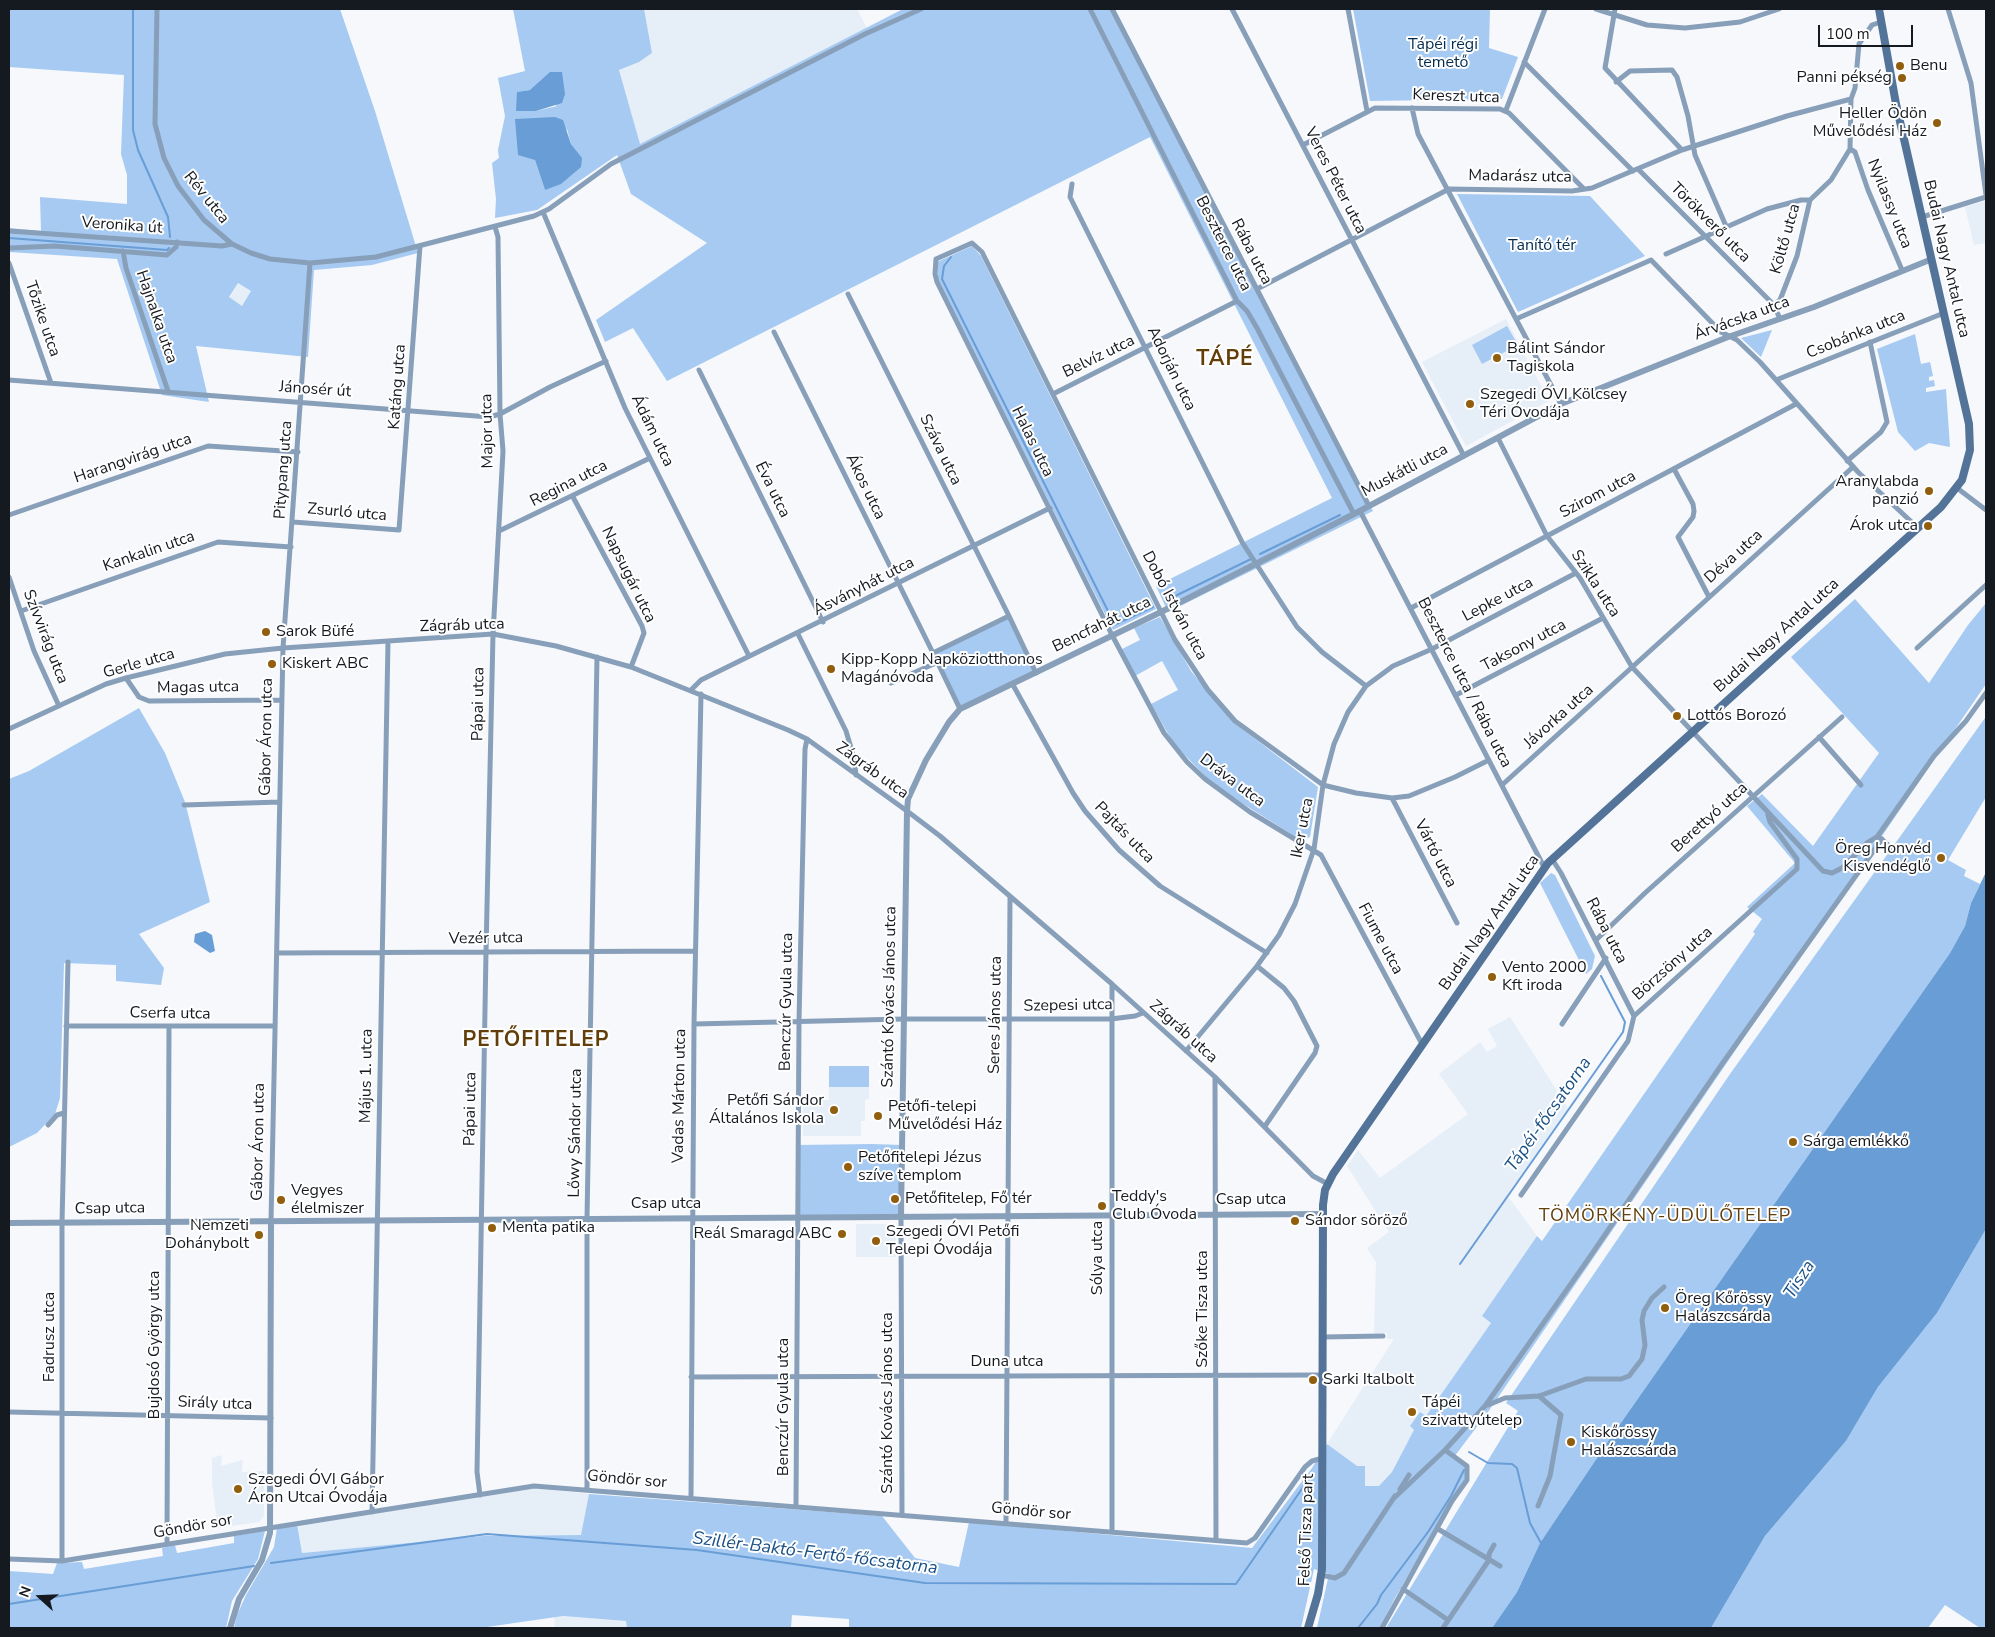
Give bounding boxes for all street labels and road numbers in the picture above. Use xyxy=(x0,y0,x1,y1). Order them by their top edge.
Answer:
street label: Kereszt utca xyxy=(1412,86,1500,108)
street label: Veres Péter utca xyxy=(1300,125,1370,237)
street label: Nyilassy utca xyxy=(1862,156,1916,252)
street label: Madarász utca xyxy=(1468,166,1572,188)
street label: Rév utca xyxy=(179,168,233,228)
street label: Budai Nagy Antal utca xyxy=(1918,178,1974,340)
street label: Törökverő utca xyxy=(1666,179,1754,267)
street label: Beszterce utca xyxy=(1191,193,1255,295)
street label: Költő utca xyxy=(1767,202,1805,276)
street label: Veronika út xyxy=(81,214,163,238)
street label: Rába utca xyxy=(1226,216,1276,288)
street label: Hajnalka utca xyxy=(131,268,181,366)
street label: Tőzike utca xyxy=(20,278,64,360)
street label: Árvácska utca xyxy=(1692,293,1792,345)
street label: Csobánka utca xyxy=(1804,306,1908,364)
street label: Adorján utca xyxy=(1142,324,1200,414)
street label: Belvíz utca xyxy=(1060,331,1138,383)
street label: Katáng utca xyxy=(385,344,411,430)
street label: Jánosér út xyxy=(278,378,352,402)
street label: Ádám utca xyxy=(626,392,678,470)
street label: Major utca xyxy=(478,393,498,469)
street label: Halas utca xyxy=(1007,404,1057,480)
street label: Száva utca xyxy=(915,411,965,489)
street label: Pitypang utca xyxy=(271,420,297,520)
street label: Harangvirág utca xyxy=(72,430,194,488)
street label: Muskátli utca xyxy=(1358,440,1452,502)
street label: Ákos utca xyxy=(841,451,889,523)
street label: Regina utca xyxy=(527,456,611,512)
street label: Éva utca xyxy=(750,459,794,521)
street label: Szirom utca xyxy=(1557,467,1639,523)
street label: Zsurló utca xyxy=(306,500,388,526)
street label: Napsugár utca xyxy=(597,524,659,626)
street label: Déva utca xyxy=(1701,526,1767,588)
street label: Kankalin utca xyxy=(101,527,197,577)
street label: Szikla utca xyxy=(1566,547,1624,621)
street label: Dobó István utca xyxy=(1137,548,1211,664)
street label: Ásványhát utca xyxy=(810,553,918,621)
street label: Lepke utca xyxy=(1459,573,1537,627)
street label: Budai Nagy Antal utca xyxy=(1711,575,1843,697)
street label: Szívvirág utca xyxy=(18,587,72,687)
street label: Bencfahát utca xyxy=(1050,593,1154,657)
street label: Beszterce utca / Rába utca xyxy=(1413,595,1515,771)
street label: Zágráb utca xyxy=(419,615,505,637)
street label: Taksony utca xyxy=(1478,616,1570,676)
street label: Gerle utca xyxy=(101,645,177,683)
street label: Pápai utca xyxy=(469,667,489,741)
street label: Magas utca xyxy=(157,678,239,698)
street label: Gábor Áron utca xyxy=(256,678,278,796)
street label: Jávorka utca xyxy=(1520,681,1598,753)
street label: Zágráb utca xyxy=(832,738,912,804)
street label: Dráva utca xyxy=(1196,750,1268,812)
street label: Berettyó utca xyxy=(1668,779,1752,857)
street label: Iker utca xyxy=(1288,796,1318,860)
street label: Pajtás utca xyxy=(1090,798,1158,868)
street label: Vártó utca xyxy=(1410,817,1460,891)
street label: Budai Nagy Antal utca xyxy=(1436,851,1544,995)
street label: Rába utca xyxy=(1581,895,1631,967)
street label: Fiume utca xyxy=(1353,900,1407,978)
street label: Szántó Kovács János utca xyxy=(879,906,901,1088)
street label: Börzsöny utca xyxy=(1629,923,1717,1005)
street label: Vezér utca xyxy=(449,929,523,949)
street label: Benczúr Gyula utca xyxy=(776,933,798,1071)
street label: Seres János utca xyxy=(985,956,1007,1074)
street label: Szepesi utca xyxy=(1023,996,1113,1016)
street label: Zágráb utca xyxy=(1145,996,1221,1068)
street label: Cserfa utca xyxy=(129,1004,211,1024)
street label: Május 1. utca xyxy=(357,1029,377,1123)
street label: Vadas Márton utca xyxy=(669,1029,691,1163)
street label: Lőwy Sándor utca xyxy=(565,1068,587,1198)
street label: Pápai utca xyxy=(461,1072,481,1146)
street label: Gábor Áron utca xyxy=(248,1083,270,1201)
street label: Csap utca xyxy=(1216,1190,1286,1210)
street label: Csap utca xyxy=(631,1194,701,1214)
street label: Csap utca xyxy=(75,1199,145,1219)
street label: Sólya utca xyxy=(1088,1221,1108,1295)
street label: Szőke Tisza utca xyxy=(1193,1250,1213,1368)
street label: Bujdosó György utca xyxy=(145,1271,165,1419)
street label: Fadrusz utca xyxy=(40,1292,60,1382)
street label: Szántó Kovács János utca xyxy=(878,1312,898,1494)
street label: Benczúr Gyula utca xyxy=(774,1338,794,1476)
street label: Duna utca xyxy=(971,1352,1043,1372)
street label: Sirály utca xyxy=(177,1393,253,1415)
street label: Göndör sor xyxy=(586,1467,668,1493)
street label: Felső Tisza part xyxy=(1295,1473,1319,1587)
street label: Göndör sor xyxy=(990,1499,1072,1525)
street label: Göndör sor xyxy=(152,1511,234,1543)

